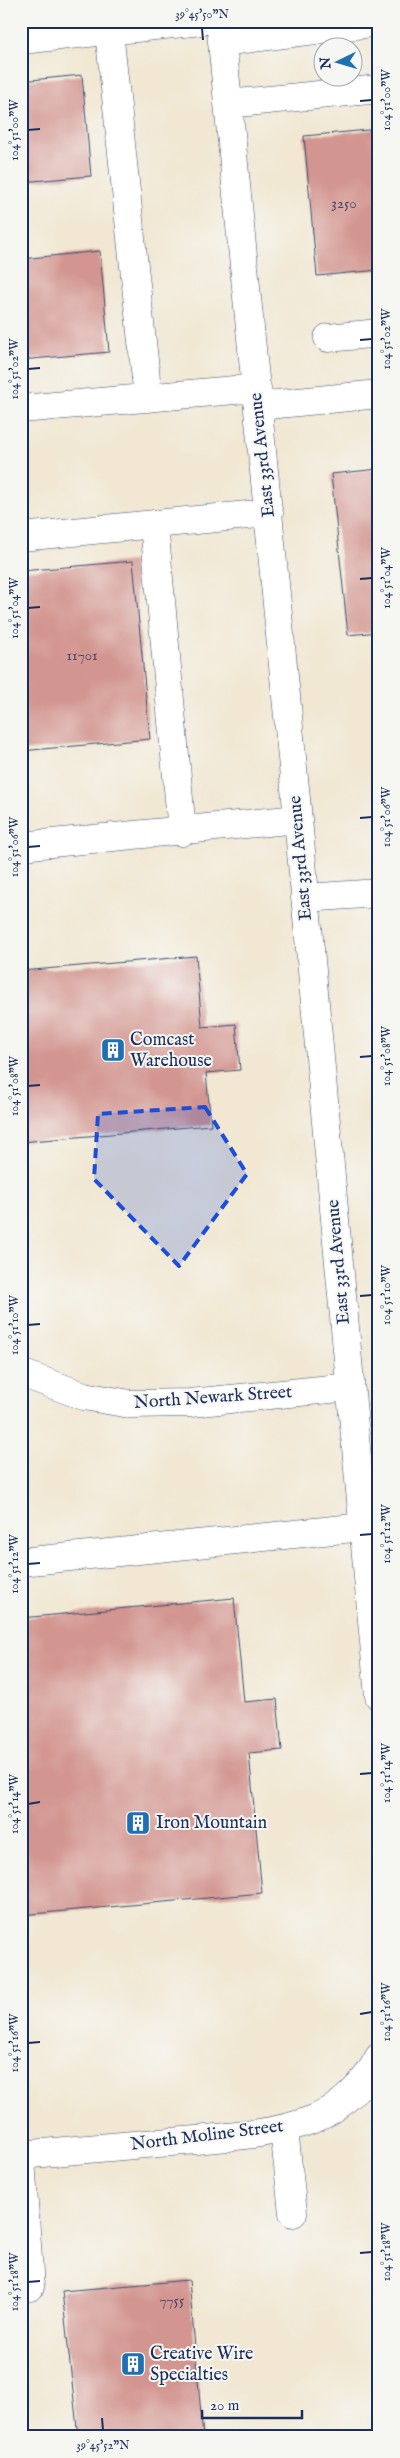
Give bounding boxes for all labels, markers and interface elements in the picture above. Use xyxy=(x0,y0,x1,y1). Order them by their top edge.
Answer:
text: 39°45'50"N xyxy=(175,7,229,22)
north arrow xyxy=(312,38,362,88)
text: N xyxy=(317,56,336,71)
text: 104°51'00"W xyxy=(379,69,394,131)
text: 104°51'00"W xyxy=(7,99,22,161)
house number: 3250 xyxy=(331,194,357,213)
text: 104°51'02"W xyxy=(379,308,394,370)
text: 104°51'02"W xyxy=(7,338,22,400)
street label: East 33rd Avenue xyxy=(245,392,281,518)
text: 104°51'04"W xyxy=(379,547,394,609)
text: 104°51'04"W xyxy=(7,577,22,639)
house number: 11701 xyxy=(66,646,98,665)
text: 104°51'06"W xyxy=(379,786,394,847)
street label: East 33rd Avenue xyxy=(284,795,318,921)
text: 104°51'06"W xyxy=(7,816,22,877)
text: 104°51'08"W xyxy=(379,1025,394,1086)
place label: Comcast Warehouse xyxy=(130,1029,212,1073)
building icon: Comcast Warehouse xyxy=(100,1037,126,1063)
text: 104°51'08"W xyxy=(7,1055,22,1116)
street label: East 33rd Avenue xyxy=(322,1199,356,1325)
text: 104°51'10"W xyxy=(379,1265,394,1325)
text: 104°51'10"W xyxy=(7,1295,22,1355)
street label: North Newark Street xyxy=(133,1381,293,1415)
text: 104°51'12"W xyxy=(379,1504,394,1564)
text: 104°51'12"W xyxy=(7,1534,22,1594)
text: 104°51'14"W xyxy=(379,1743,394,1803)
text: 104°51'14"W xyxy=(7,1774,22,1834)
building icon: Iron Mountain xyxy=(125,1810,151,1836)
place label: Iron Mountain xyxy=(156,1812,268,1835)
text: 104°51'16"W xyxy=(379,1982,394,2042)
text: 104°51'16"W xyxy=(7,2013,22,2073)
street label: North Moline Street xyxy=(129,2115,285,2157)
text: 104°51'18"W xyxy=(379,2222,394,2281)
text: 104°51'18"W xyxy=(7,2252,22,2311)
house number: 7755 xyxy=(160,2291,185,2310)
place label: Creative Wire Specialties xyxy=(150,2343,253,2387)
building icon: Creative Wire Specialties xyxy=(120,2351,146,2377)
scale bar xyxy=(202,2388,302,2420)
text: 20 m xyxy=(210,2396,240,2415)
text: 39°45'52"N xyxy=(76,2438,130,2453)

